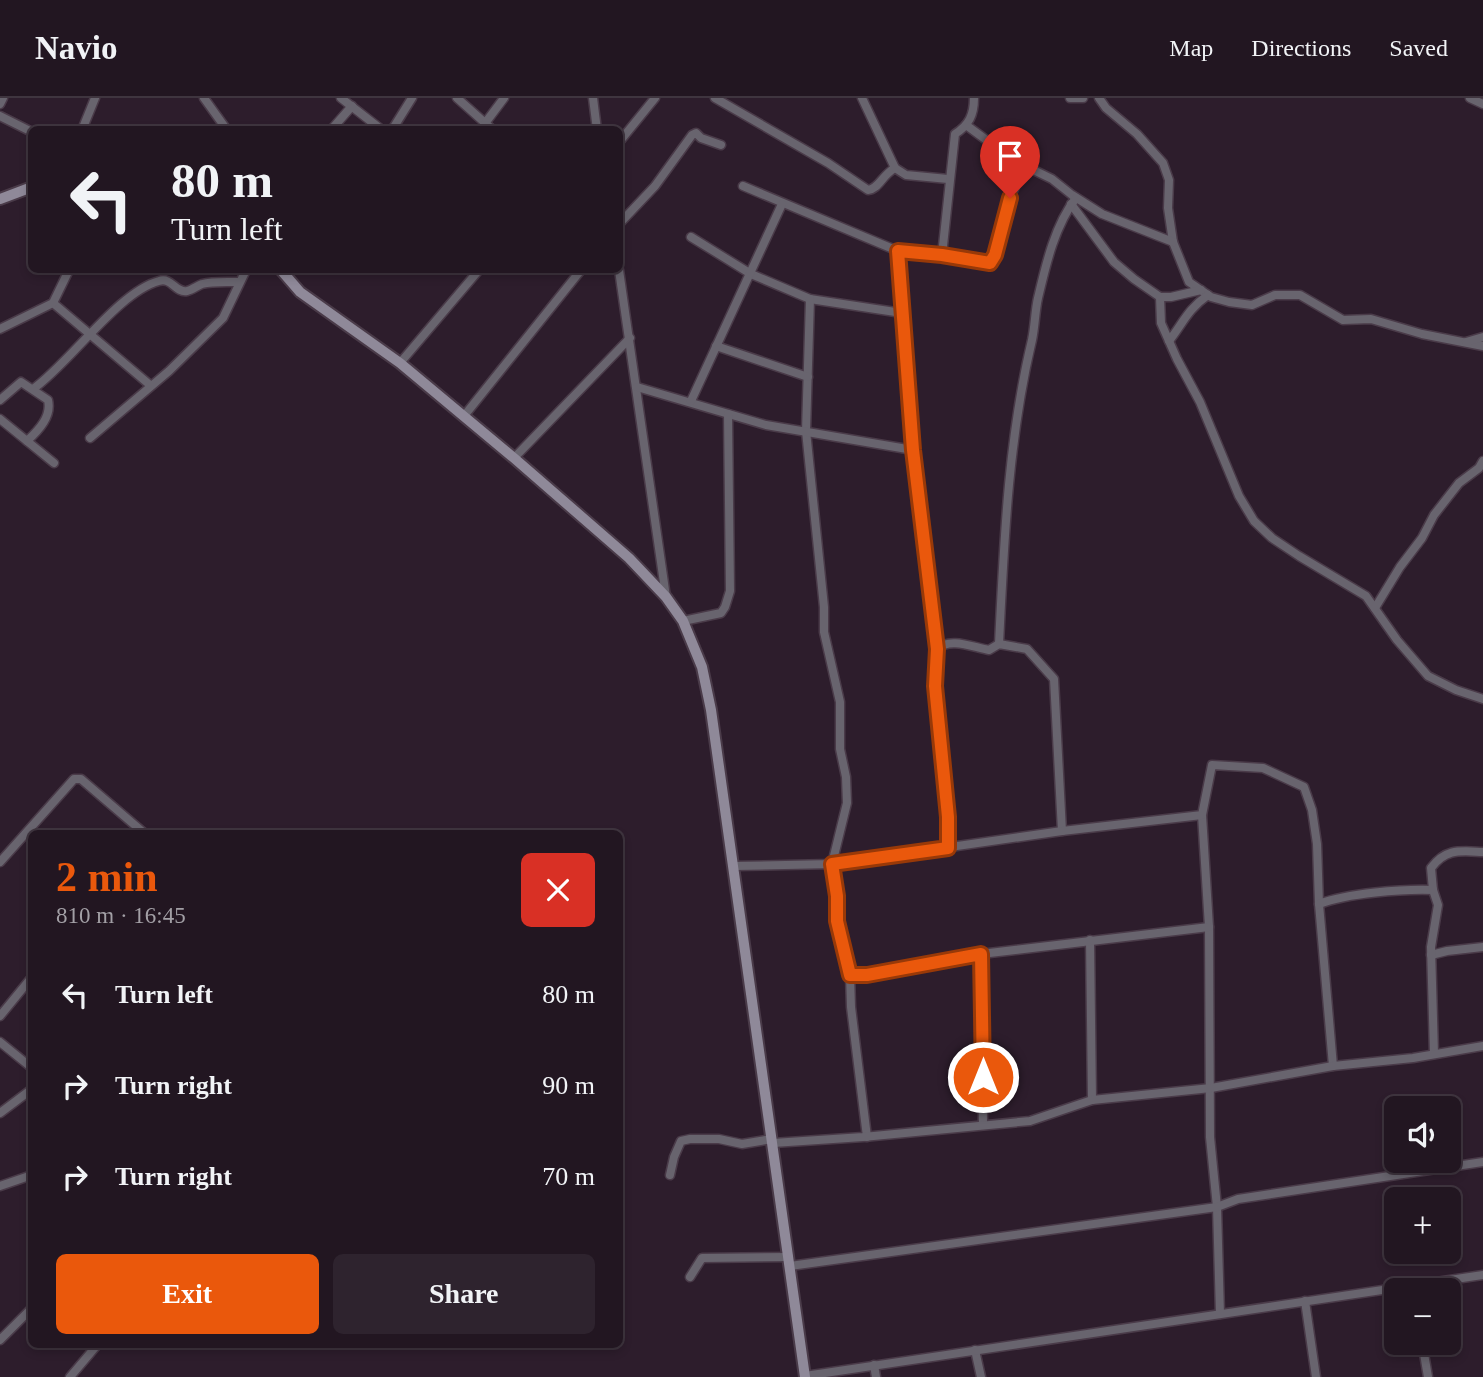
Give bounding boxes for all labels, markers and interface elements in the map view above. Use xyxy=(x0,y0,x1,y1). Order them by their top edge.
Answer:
text: Navio xyxy=(35,30,118,66)
text: Map xyxy=(1169,35,1213,61)
text: Directions xyxy=(1251,35,1351,61)
text: Saved xyxy=(1389,35,1448,61)
pin xyxy=(980,126,1040,198)
icon: arrive xyxy=(991,137,1029,175)
text: 80 m xyxy=(171,153,273,208)
icon: left xyxy=(56,154,147,245)
text: Turn left xyxy=(171,211,283,247)
button: close xyxy=(521,853,595,927)
text: 2 min xyxy=(56,854,158,900)
text: 810 m · 16:45 xyxy=(56,903,186,928)
icon: left xyxy=(56,976,94,1014)
text: Turn left xyxy=(115,980,213,1009)
text: 80 m xyxy=(542,980,595,1009)
position arrow xyxy=(946,1040,1020,1114)
icon: right xyxy=(56,1067,94,1105)
text: Turn right xyxy=(115,1071,232,1100)
text: 90 m xyxy=(542,1071,595,1100)
map controls xyxy=(1384,1096,1461,1355)
button: sound xyxy=(1384,1096,1461,1173)
icon: right xyxy=(56,1158,94,1196)
text: Turn right xyxy=(115,1162,232,1191)
text: 70 m xyxy=(542,1162,595,1191)
button: + xyxy=(1384,1187,1461,1264)
button: Exit xyxy=(56,1254,319,1334)
button: Share xyxy=(333,1254,595,1334)
button: − xyxy=(1384,1278,1461,1355)

